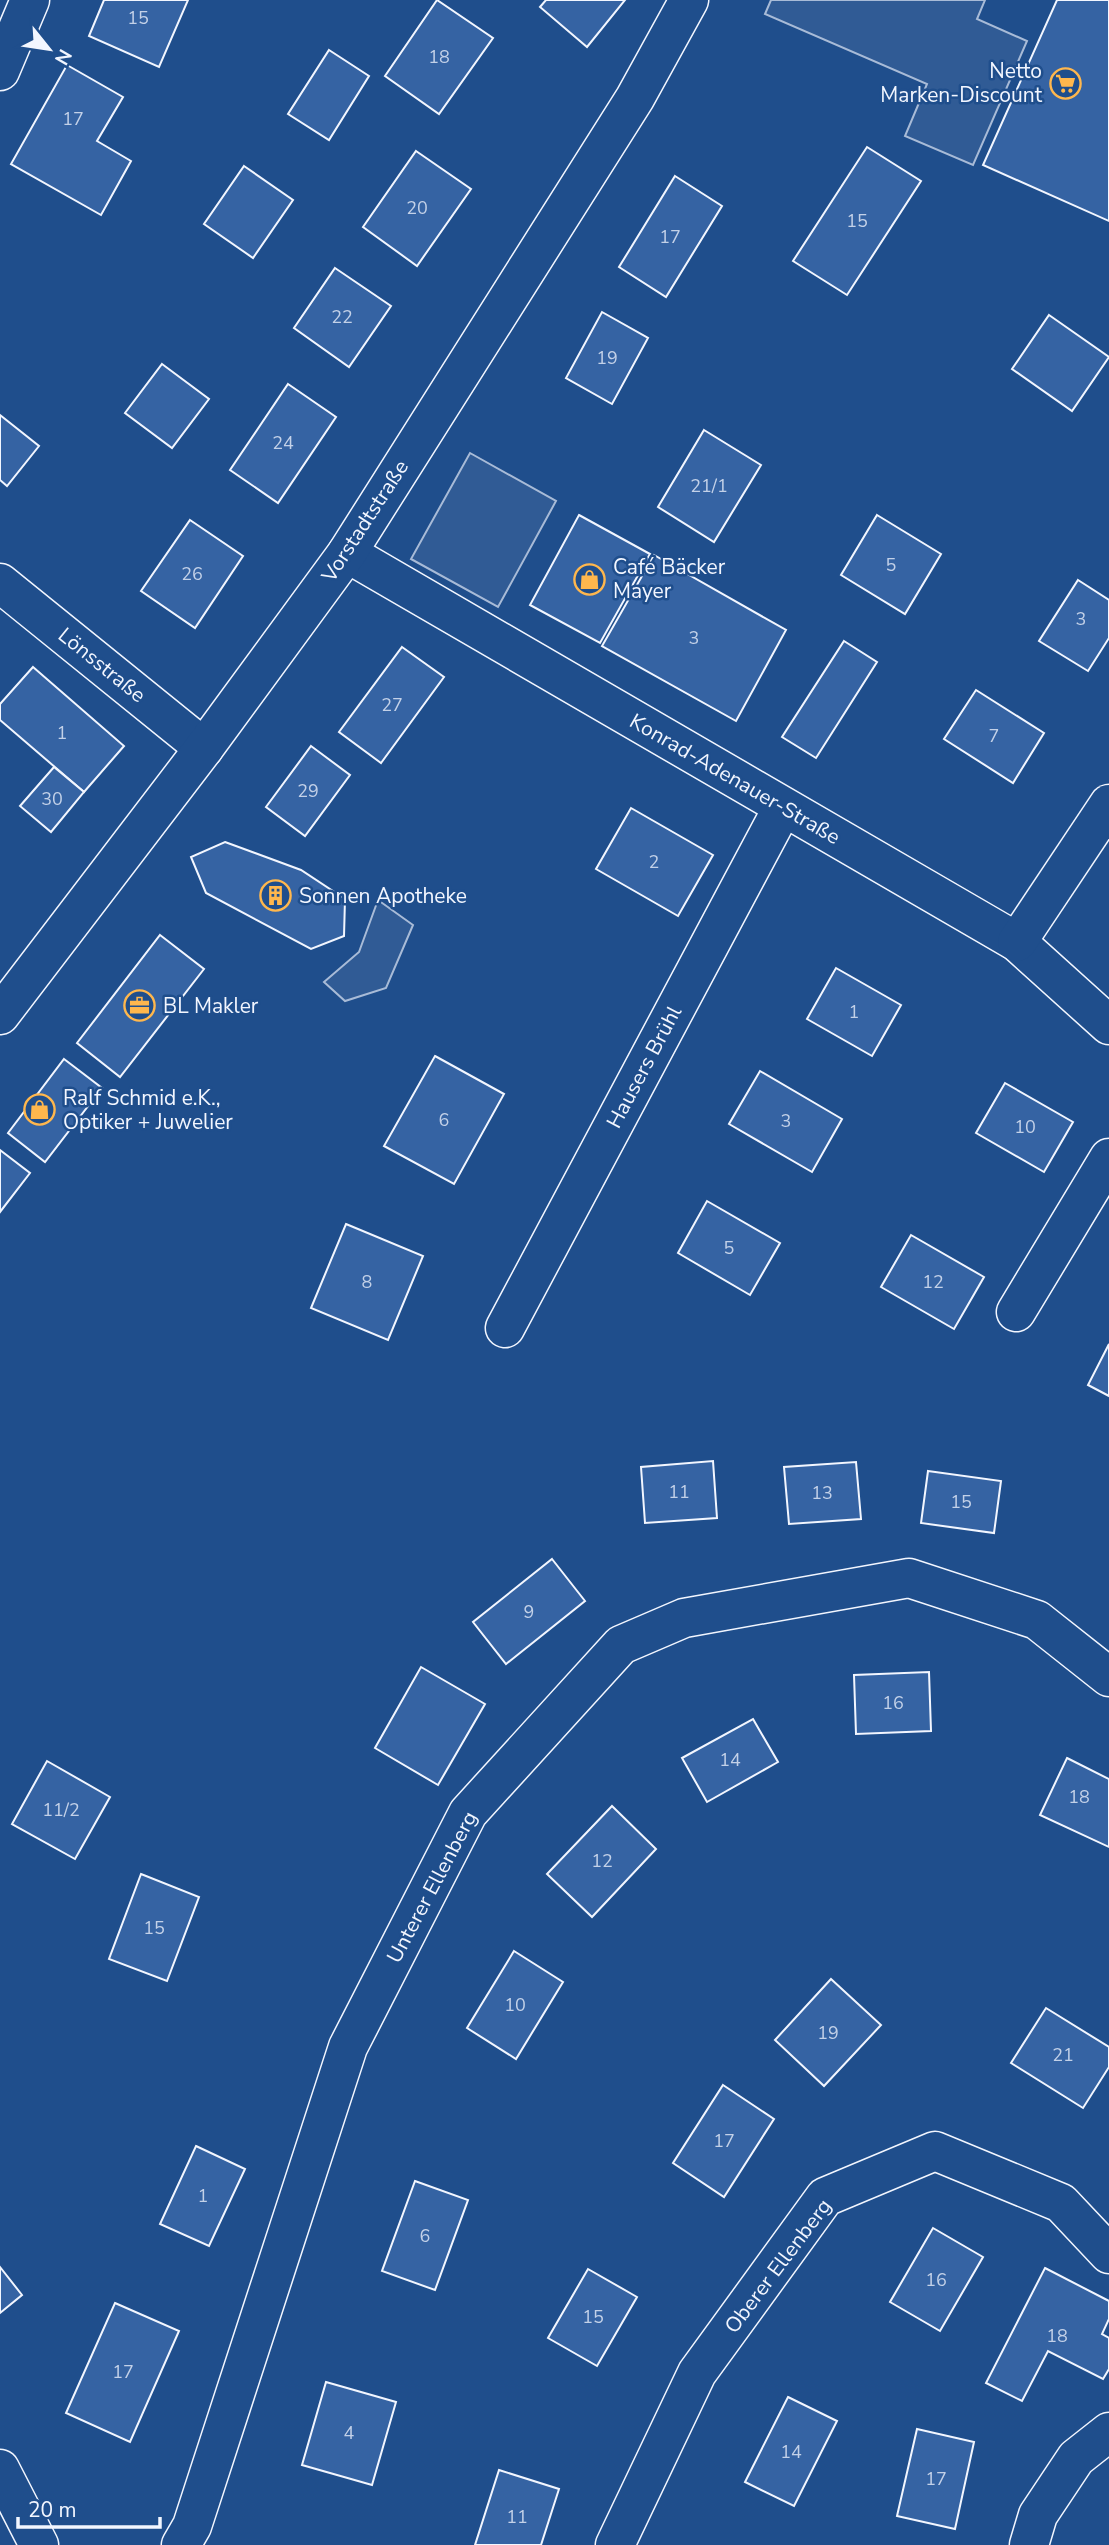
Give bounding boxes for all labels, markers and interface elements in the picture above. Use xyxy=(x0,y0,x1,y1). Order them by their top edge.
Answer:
house number: 15 xyxy=(127,6,149,30)
north arrow xyxy=(14,14,84,84)
text: N xyxy=(48,44,78,70)
house number: 18 xyxy=(428,45,450,69)
place label: Netto Marken-Discount xyxy=(880,57,1043,109)
supermarket icon: Netto Marken-Discount xyxy=(1048,66,1082,100)
house number: 17 xyxy=(62,107,84,131)
house number: 20 xyxy=(406,196,428,220)
house number: 15 xyxy=(846,209,868,233)
house number: 17 xyxy=(659,225,681,249)
house number: 22 xyxy=(331,305,353,329)
house number: 19 xyxy=(596,346,618,370)
house number: 24 xyxy=(272,431,294,455)
street label: Vorstadtstraße xyxy=(314,455,415,588)
house number: 21/1 xyxy=(690,474,728,498)
place label: Café Bäcker Mayer xyxy=(613,553,726,605)
house number: 5 xyxy=(886,553,896,577)
house number: 26 xyxy=(181,562,203,586)
shop icon: Café Bäcker Mayer xyxy=(573,562,607,596)
house number: 3 xyxy=(1076,607,1086,631)
street label: Lönsstraße xyxy=(52,621,152,709)
house number: 3 xyxy=(689,626,699,650)
house number: 27 xyxy=(381,693,403,717)
street label: Konrad-Adenauer-Straße xyxy=(625,707,845,851)
house number: 1 xyxy=(57,721,67,745)
house number: 7 xyxy=(989,724,999,748)
house number: 29 xyxy=(297,779,319,803)
house number: 30 xyxy=(41,787,63,811)
house number: 2 xyxy=(649,850,659,874)
building icon: Sonnen Apotheke xyxy=(259,879,293,913)
place label: Sonnen Apotheke xyxy=(299,882,467,910)
office icon: BL Makler xyxy=(123,989,157,1023)
place label: BL Makler xyxy=(163,992,259,1020)
street label: Hausers Brühl xyxy=(600,1000,688,1133)
house number: 1 xyxy=(849,1000,859,1024)
place label: Ralf Schmid e.K., Optiker + Juwelier xyxy=(63,1084,233,1136)
shop icon: Ralf Schmid e.K., Optiker + Juwelier xyxy=(23,1093,57,1127)
house number: 6 xyxy=(439,1108,449,1132)
house number: 3 xyxy=(781,1109,791,1133)
house number: 10 xyxy=(1014,1115,1036,1139)
house number: 5 xyxy=(724,1236,734,1260)
house number: 8 xyxy=(362,1270,372,1294)
house number: 12 xyxy=(922,1270,944,1294)
house number: 11 xyxy=(668,1480,690,1504)
house number: 13 xyxy=(811,1481,833,1505)
house number: 15 xyxy=(950,1490,972,1514)
house number: 9 xyxy=(524,1600,534,1624)
house number: 16 xyxy=(882,1691,904,1715)
house number: 14 xyxy=(719,1748,741,1772)
house number: 18 xyxy=(1068,1785,1090,1809)
house number: 11/2 xyxy=(42,1798,80,1822)
street label: Unterer Ellenberg xyxy=(380,1806,484,1968)
house number: 12 xyxy=(591,1849,613,1873)
house number: 15 xyxy=(143,1916,165,1940)
house number: 10 xyxy=(504,1993,526,2017)
house number: 19 xyxy=(817,2021,839,2045)
house number: 21 xyxy=(1052,2043,1074,2067)
house number: 17 xyxy=(713,2129,735,2153)
house number: 1 xyxy=(198,2184,208,2208)
street label: Oberer Ellenberg xyxy=(718,2193,838,2339)
house number: 6 xyxy=(420,2224,430,2248)
house number: 16 xyxy=(925,2268,947,2292)
house number: 15 xyxy=(582,2305,604,2329)
house number: 18 xyxy=(1046,2324,1068,2348)
house number: 17 xyxy=(112,2360,134,2384)
house number: 4 xyxy=(344,2421,355,2445)
house number: 14 xyxy=(780,2440,802,2464)
house number: 17 xyxy=(925,2467,947,2491)
scale bar xyxy=(18,2486,159,2530)
text: 20 m xyxy=(28,2496,77,2524)
house number: 11 xyxy=(506,2505,528,2529)

